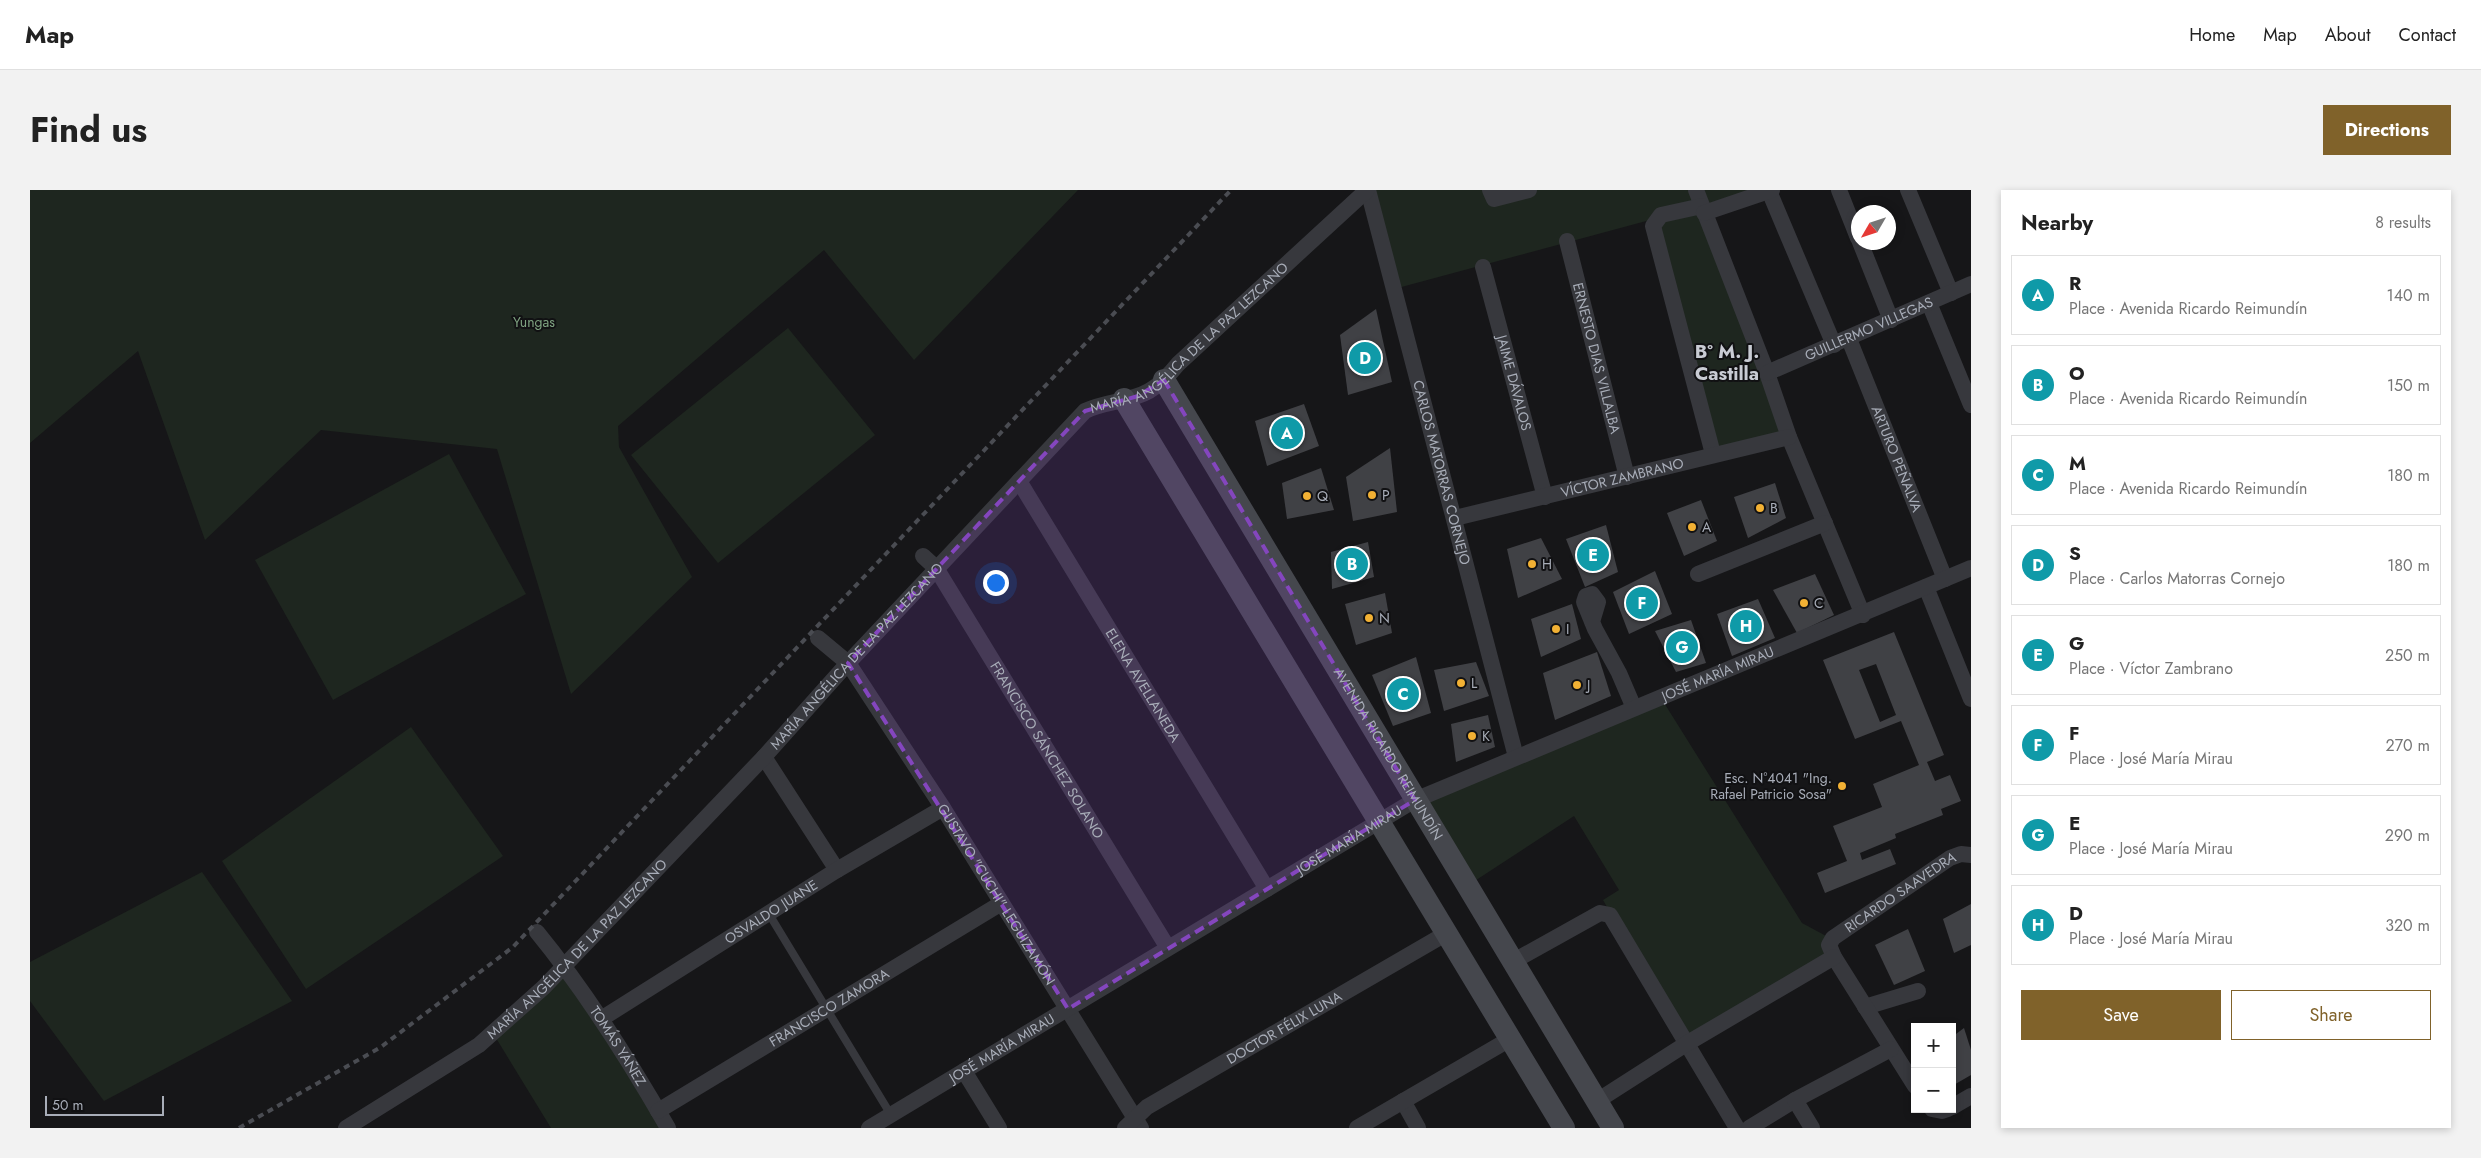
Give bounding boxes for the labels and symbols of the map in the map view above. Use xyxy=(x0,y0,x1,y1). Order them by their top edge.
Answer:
north arrow xyxy=(1851,205,1896,250)
street label: MARÍA ANGÉLICA DE LA PAZ LEZCANO xyxy=(1087,257,1293,418)
street label: ERNESTO DIAS VILLALBA xyxy=(1568,281,1626,437)
street label: GUILLERMO VILLEGAS xyxy=(1801,292,1936,365)
park label: Yungas xyxy=(513,312,555,332)
street label: JAIME DÁVALOS xyxy=(1491,331,1537,433)
district label: Bº M. J. Castilla xyxy=(1695,338,1759,387)
pin: D xyxy=(1349,339,1381,377)
street label: CARLOS MATORRAS CORNEJO xyxy=(1408,378,1475,567)
street label: ARTURO PEÑALVA xyxy=(1867,403,1927,516)
pin: A xyxy=(1271,414,1303,452)
street label: VÍCTOR ZAMBRANO xyxy=(1559,453,1686,502)
place label: P xyxy=(1382,485,1390,505)
place label: Q xyxy=(1317,486,1329,506)
marker: P xyxy=(1366,489,1378,501)
marker: Q xyxy=(1301,490,1313,502)
place label: B xyxy=(1770,498,1778,518)
marker: B xyxy=(1754,502,1766,514)
place label: A xyxy=(1702,517,1712,537)
marker: A xyxy=(1686,521,1698,533)
pin: E xyxy=(1577,536,1609,574)
pin: B xyxy=(1336,545,1368,583)
place label: H xyxy=(1542,554,1552,574)
street label: MARÍA ANGÉLICA DE LA PAZ LEZCANO xyxy=(765,558,947,754)
marker: H xyxy=(1526,558,1538,570)
your location xyxy=(983,570,1009,596)
pin: F xyxy=(1626,584,1658,622)
place label: C xyxy=(1814,593,1824,613)
marker: C xyxy=(1798,597,1810,609)
pin: H xyxy=(1730,607,1762,645)
place label: N xyxy=(1379,608,1390,628)
marker: N xyxy=(1363,612,1375,624)
place label: I xyxy=(1566,619,1569,639)
marker: I xyxy=(1550,623,1562,635)
street label: ELENA AVELLANEDA xyxy=(1101,624,1186,747)
pin: G xyxy=(1666,628,1698,666)
street label: JOSÉ MARÍA MIRAU xyxy=(1657,641,1777,707)
street label: FRANCISCO SÁNCHEZ SOLANO xyxy=(985,658,1109,842)
street label: AVENIDA RICARDO REIMUNDÍN xyxy=(1330,666,1446,844)
place label: L xyxy=(1471,673,1478,693)
pin: C xyxy=(1387,675,1419,713)
place label: J xyxy=(1585,675,1590,695)
marker: L xyxy=(1455,677,1467,689)
marker: J xyxy=(1571,679,1583,691)
place label: K xyxy=(1482,726,1490,746)
marker: K xyxy=(1466,730,1478,742)
place label: Esc. N°4041 "Ing. Rafael Patricio Sosa" xyxy=(1710,768,1832,804)
marker: Esc. N°4041 "Ing. Rafael Patricio Sosa" xyxy=(1836,780,1848,792)
street label: GUSTAVO "CUCHI" LEGUIZAMÓN xyxy=(933,800,1060,989)
street label: JOSÉ MARÍA MIRAU xyxy=(1291,800,1406,880)
street label: RICARDO SAAVEDRA xyxy=(1841,846,1959,937)
street label: MARÍA ANGÉLICA DE LA PAZ LEZCANO xyxy=(482,854,671,1043)
street label: OSVALDO JUANE xyxy=(720,875,821,949)
street label: FRANCISCO ZAMORA xyxy=(765,963,893,1051)
street label: DOCTOR FÉLIX LUNA xyxy=(1223,986,1346,1069)
street label: TOMÁS YÁÑEZ xyxy=(585,1002,651,1090)
street label: JOSÉ MARÍA MIRAU xyxy=(944,1009,1058,1089)
scale bar xyxy=(45,1093,164,1116)

